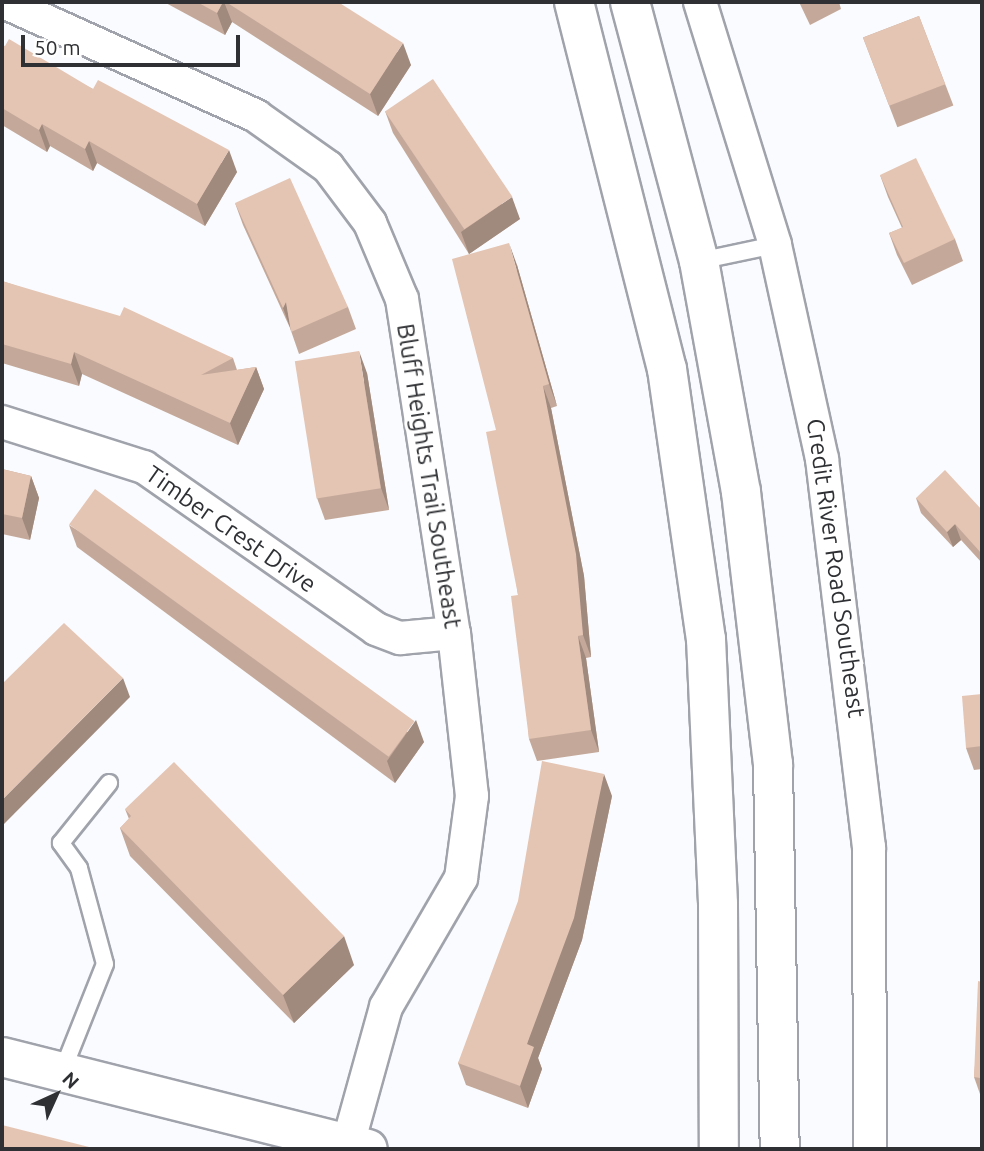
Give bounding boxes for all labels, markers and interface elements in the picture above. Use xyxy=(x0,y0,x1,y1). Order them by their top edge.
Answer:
scale bar xyxy=(24,21,243,65)
text: 50 m xyxy=(34,35,81,59)
street label: Bluff Heights Trail Southeast xyxy=(391,322,467,630)
street label: Credit River Road Southeast xyxy=(801,417,871,719)
street label: Timber Crest Drive xyxy=(140,459,322,599)
north arrow xyxy=(21,1060,91,1130)
text: N xyxy=(58,1067,84,1093)

